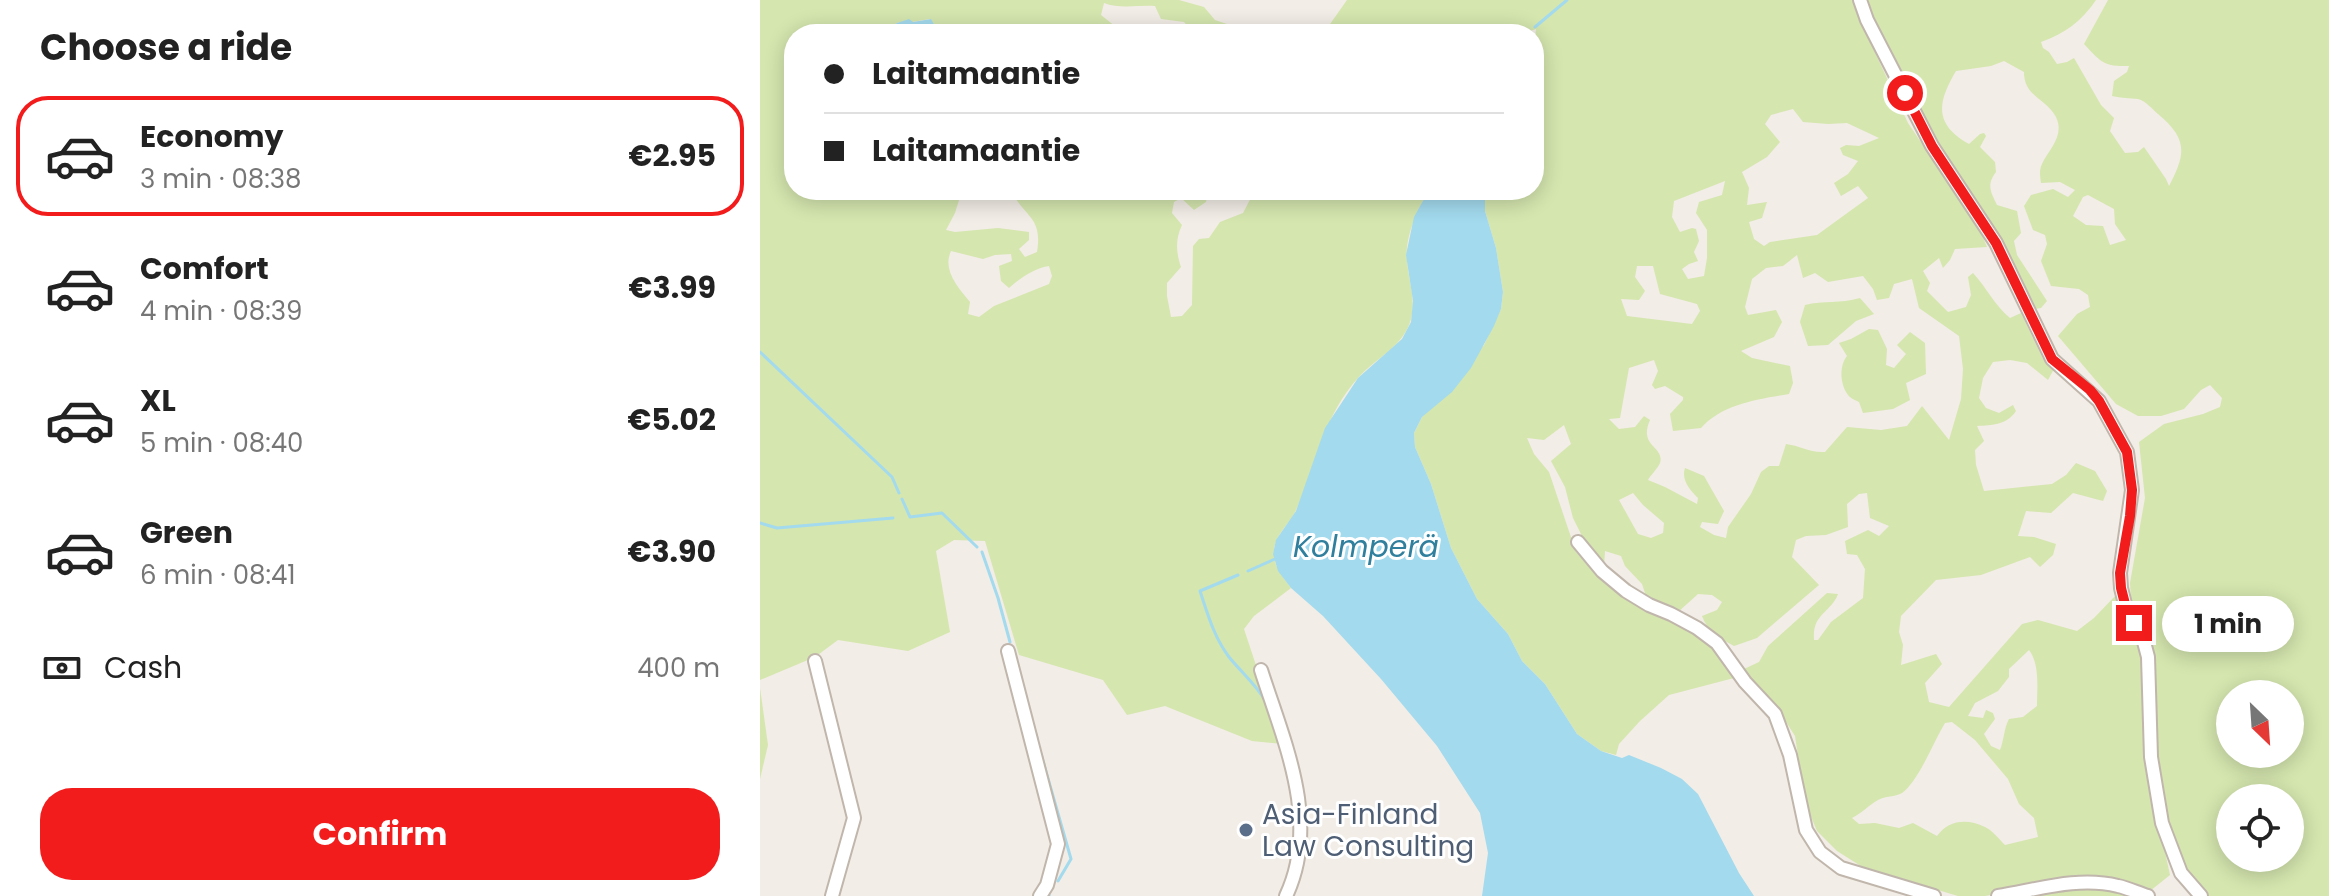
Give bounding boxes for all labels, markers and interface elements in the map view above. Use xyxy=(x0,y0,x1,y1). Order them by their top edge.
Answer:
text: Choose a ride xyxy=(40,22,292,73)
text: Laitamaantie xyxy=(872,52,1080,95)
route start xyxy=(1887,75,1923,111)
text: Economy xyxy=(140,115,284,158)
icon: car xyxy=(44,120,116,192)
text: Laitamaantie xyxy=(872,129,1080,172)
text: €2.95 xyxy=(629,134,716,177)
text: 3 min · 08:38 xyxy=(140,161,301,197)
text: Comfort xyxy=(140,247,269,290)
icon: car xyxy=(44,252,116,324)
text: €3.99 xyxy=(629,266,716,309)
text: 4 min · 08:39 xyxy=(140,293,302,329)
text: XL xyxy=(140,379,176,422)
icon: car xyxy=(44,384,116,456)
text: €5.02 xyxy=(627,398,716,441)
text: 5 min · 08:40 xyxy=(140,425,303,461)
text: Green xyxy=(140,511,233,554)
icon: car xyxy=(44,516,116,588)
water label: Kolmperä xyxy=(1293,525,1439,568)
text: €3.90 xyxy=(628,530,716,573)
text: 6 min · 08:41 xyxy=(140,557,296,593)
callout: 1 min xyxy=(2162,595,2294,651)
route end xyxy=(2116,605,2152,641)
text: 1 min xyxy=(2194,606,2262,642)
icon: cash xyxy=(40,646,84,690)
text: Cash xyxy=(104,646,182,689)
text: 400 m xyxy=(637,650,720,686)
north arrow xyxy=(2216,680,2304,768)
map controls xyxy=(2216,680,2304,872)
button: locate xyxy=(2216,784,2304,872)
button: Confirm xyxy=(40,788,720,880)
place label: Asia-Finland Law Consulting xyxy=(1262,795,1474,866)
marker: Asia-Finland Law Consulting xyxy=(1237,821,1255,839)

